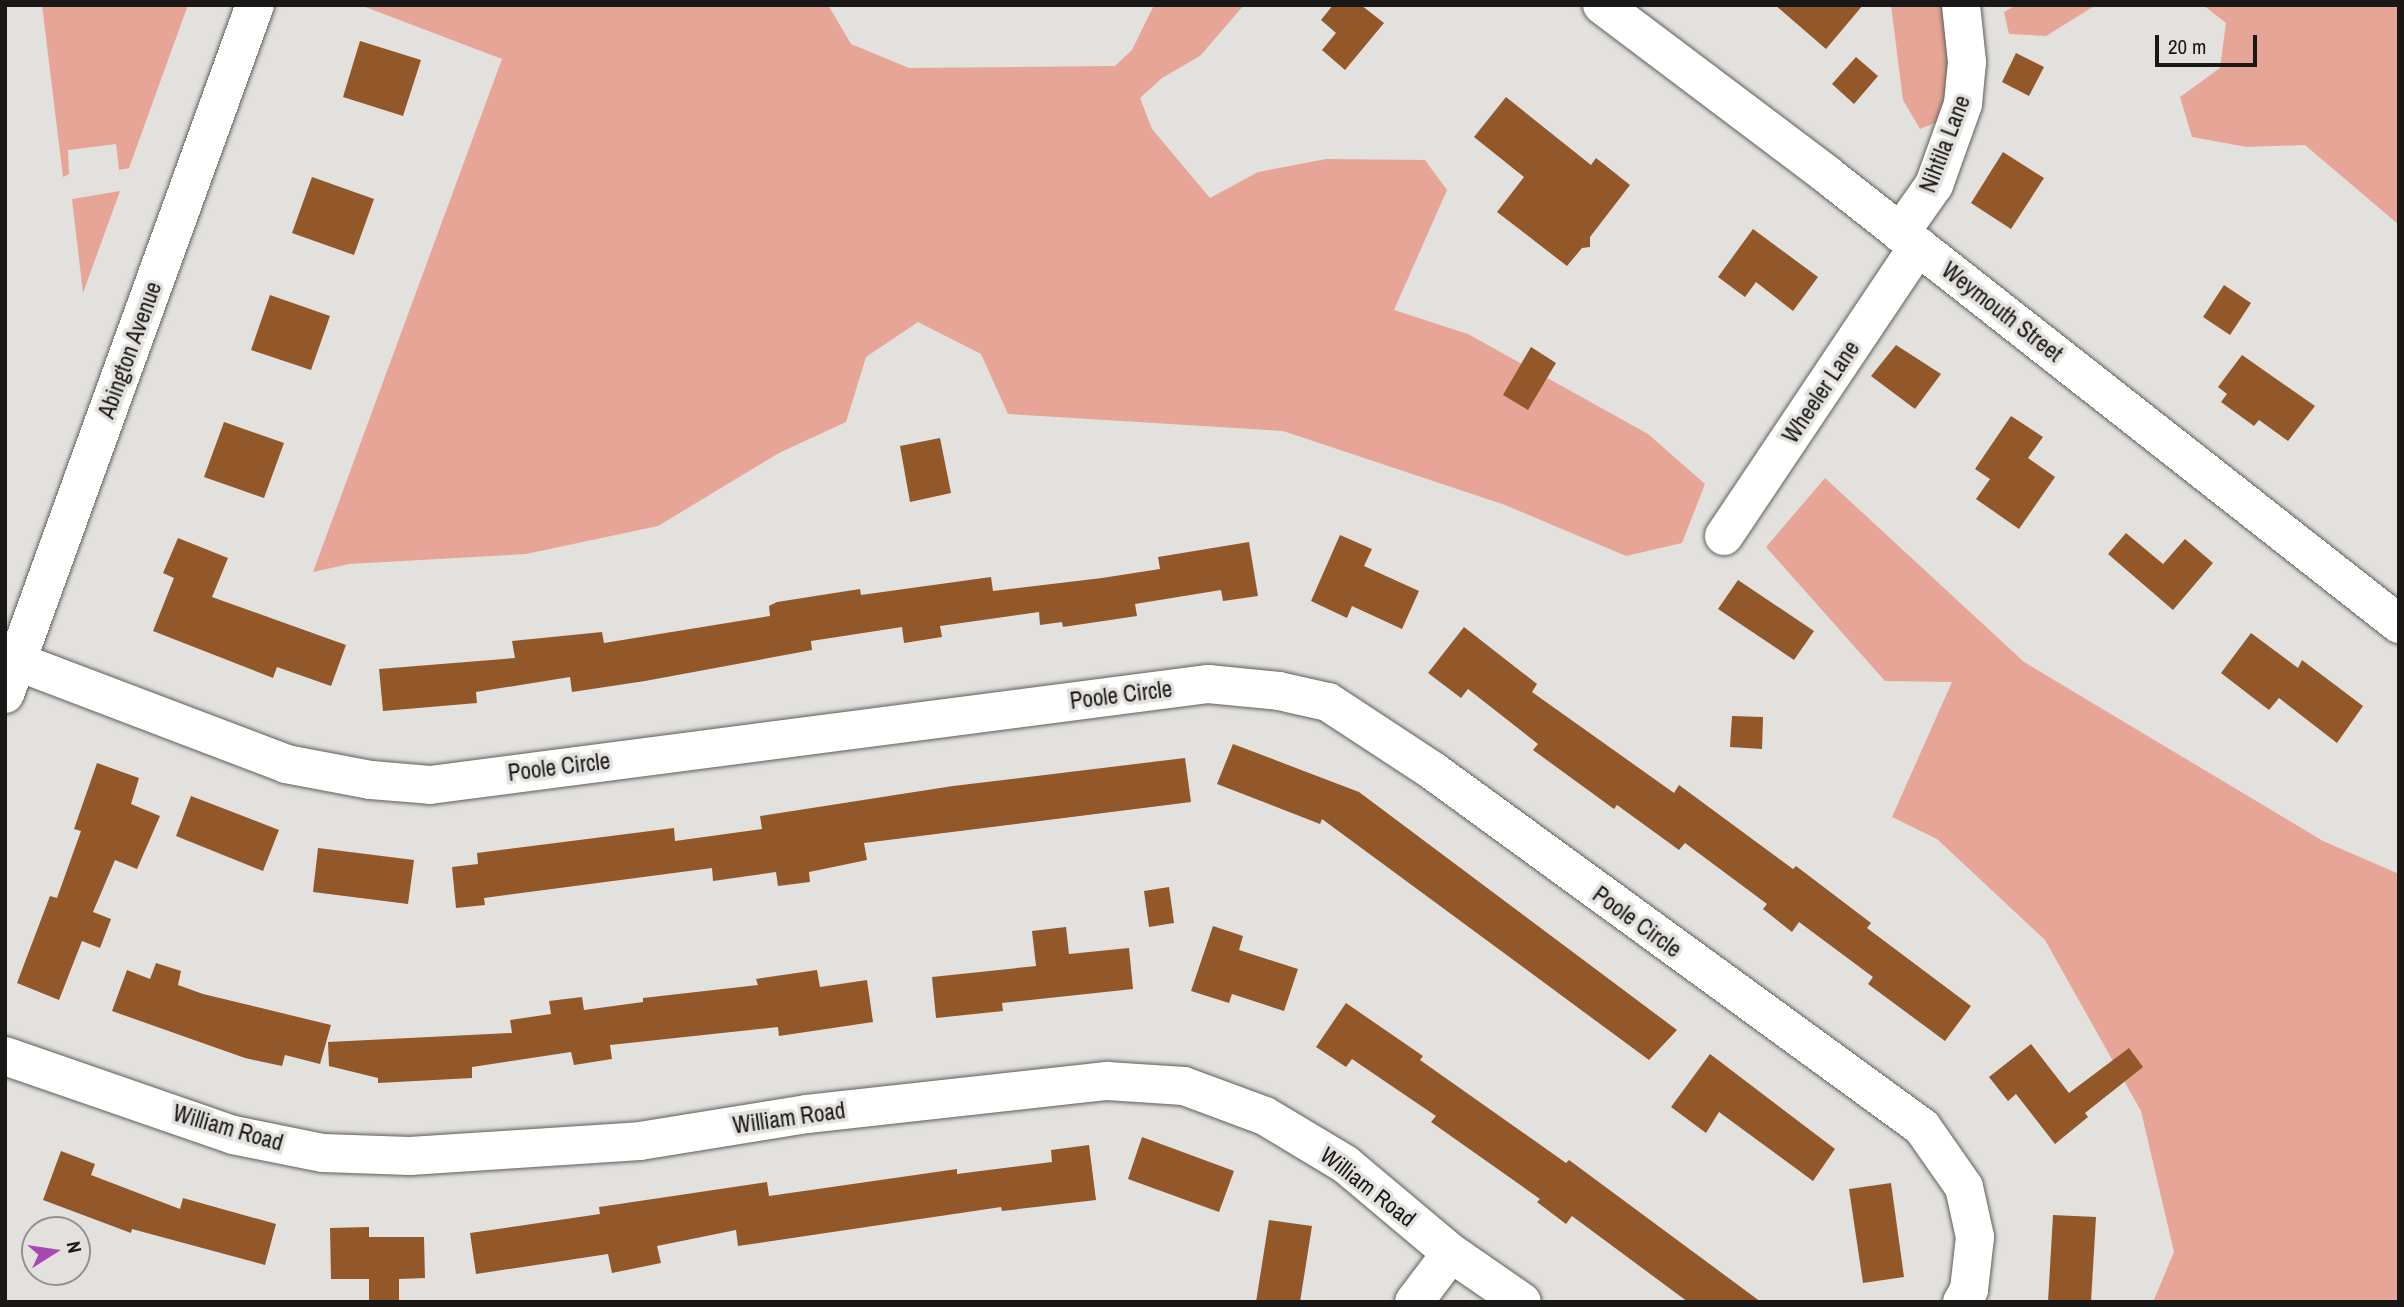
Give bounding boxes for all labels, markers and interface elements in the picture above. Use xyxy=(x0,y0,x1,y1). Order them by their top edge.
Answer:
scale bar xyxy=(2159,21,2260,65)
text: 20 m xyxy=(2168,32,2206,61)
street label: Nihtila Lane xyxy=(1914,92,1976,196)
street label: Weymouth Street xyxy=(1936,256,2068,368)
street label: Abington Avenue xyxy=(92,277,168,423)
street label: Wheeler Lane xyxy=(1777,336,1865,448)
street label: Poole Circle xyxy=(1068,675,1174,715)
street label: Poole Circle xyxy=(506,747,612,787)
street label: Poole Circle xyxy=(1587,881,1687,963)
street label: William Road xyxy=(731,1096,847,1140)
street label: William Road xyxy=(170,1099,286,1157)
street label: William Road xyxy=(1315,1141,1421,1233)
north arrow xyxy=(21,1216,91,1286)
text: N xyxy=(61,1239,88,1255)

